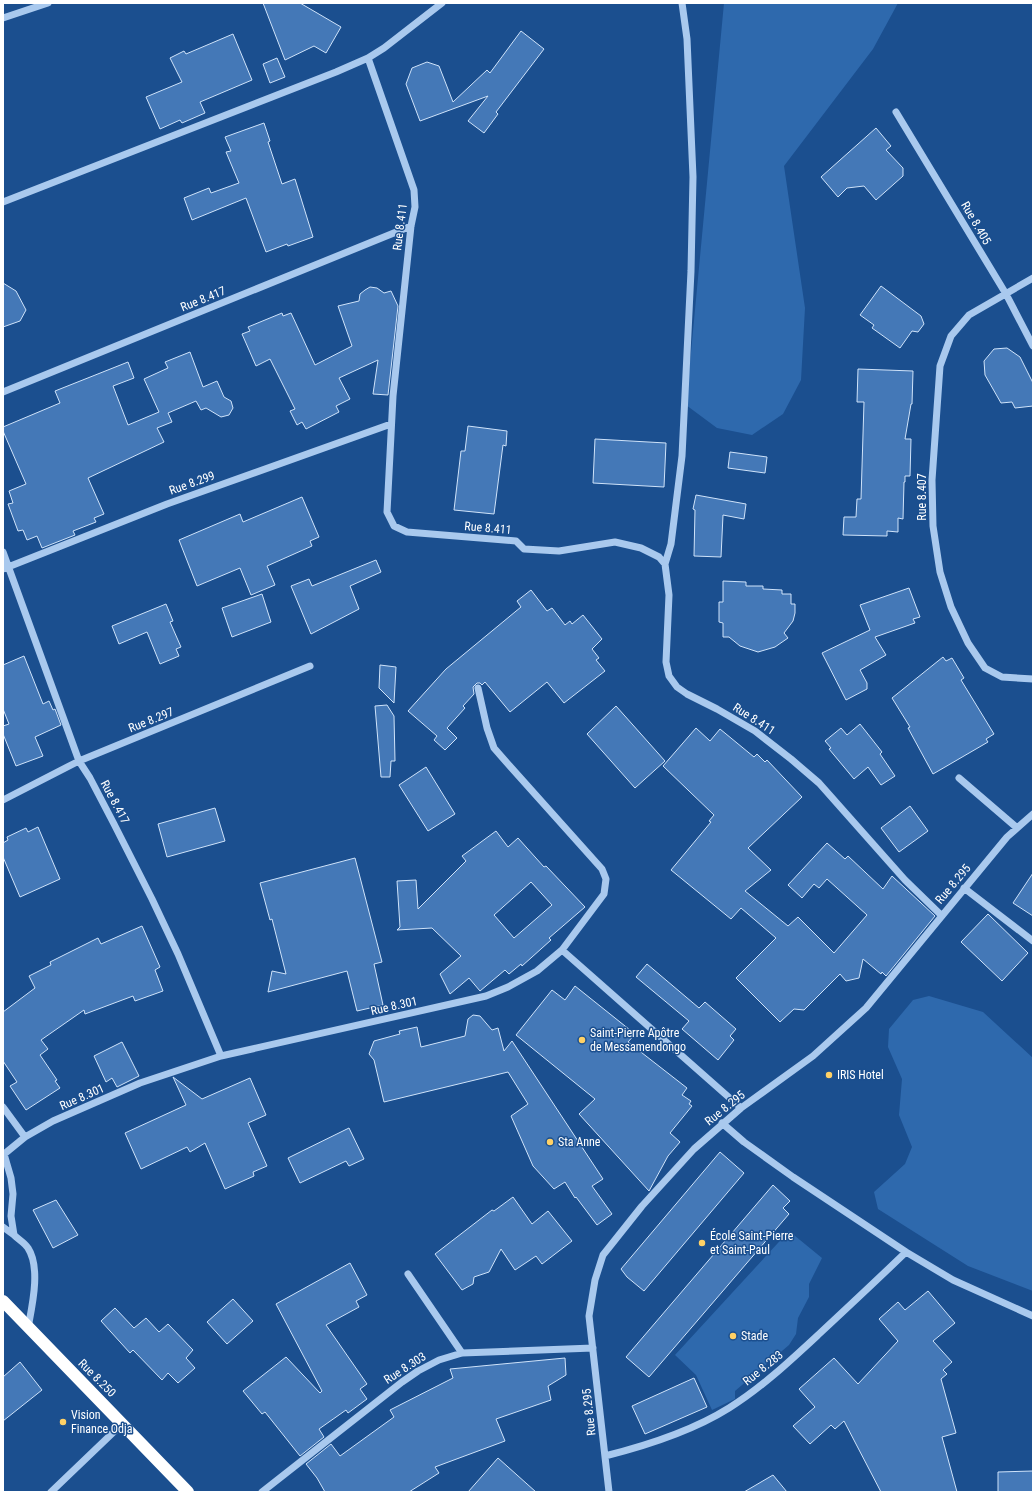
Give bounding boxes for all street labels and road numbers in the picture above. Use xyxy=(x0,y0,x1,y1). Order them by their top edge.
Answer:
street label: Rue 8.405 xyxy=(958,199,994,247)
street label: Rue 8.411 xyxy=(390,203,410,251)
street label: Rue 8.417 xyxy=(178,284,228,314)
street label: Rue 8.299 xyxy=(167,468,217,498)
street label: Rue 8.407 xyxy=(915,473,929,521)
street label: Rue 8.411 xyxy=(464,519,512,537)
street label: Rue 8.411 xyxy=(730,700,778,738)
street label: Rue 8.297 xyxy=(126,705,176,735)
street label: Rue 8.417 xyxy=(98,778,132,826)
street label: Rue 8.295 xyxy=(932,861,974,907)
street label: Rue 8.301 xyxy=(369,994,419,1018)
street label: Rue 8.301 xyxy=(57,1081,107,1113)
street label: Rue 8.295 xyxy=(702,1088,748,1128)
street label: Rue 8.283 xyxy=(740,1348,786,1388)
street label: Rue 8.303 xyxy=(381,1349,429,1387)
street label: Rue 8.250 xyxy=(75,1356,119,1400)
street label: Rue 8.295 xyxy=(580,1388,598,1436)

